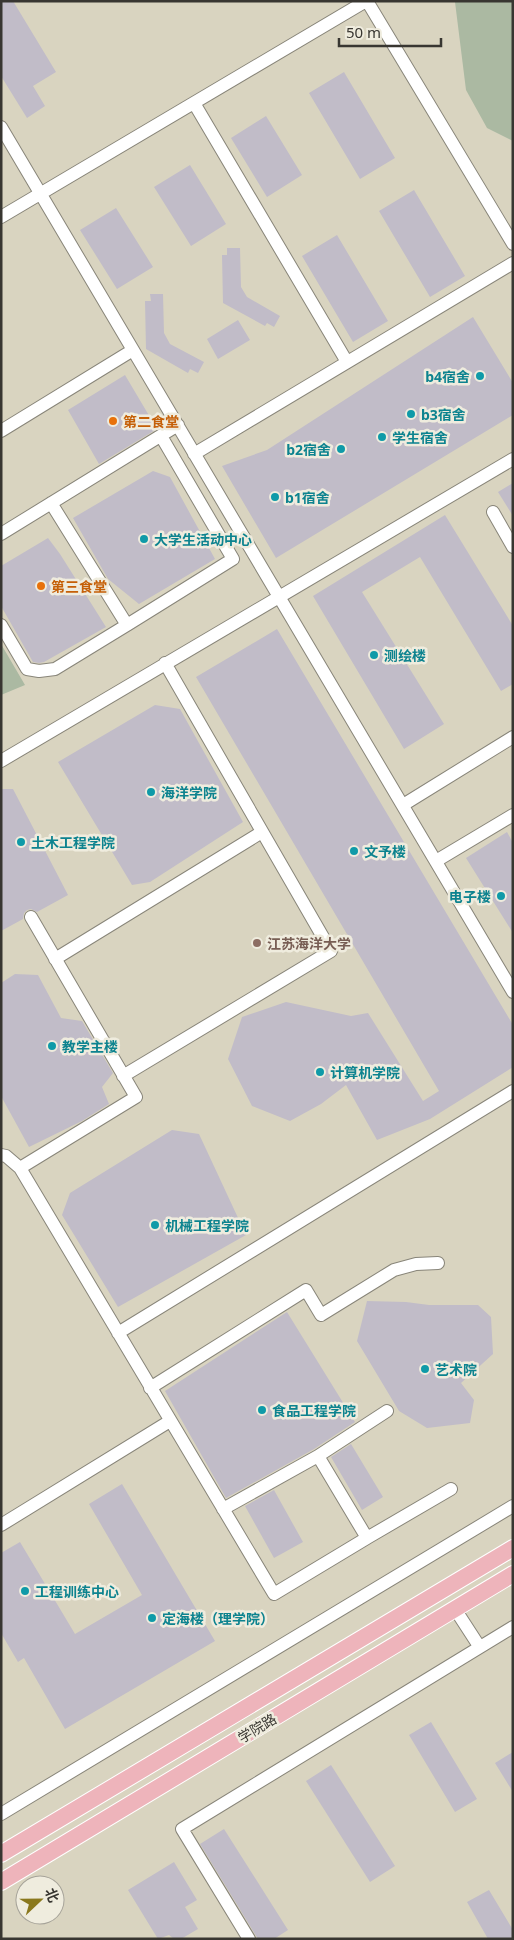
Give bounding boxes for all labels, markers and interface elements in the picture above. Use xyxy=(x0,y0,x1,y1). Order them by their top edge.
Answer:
scale bar xyxy=(339,15,442,47)
text: 50 m xyxy=(346,22,381,42)
place label: b4宿舍 xyxy=(425,367,470,386)
marker: b4宿舍 xyxy=(474,370,486,382)
place label: b3宿舍 xyxy=(421,405,466,424)
marker: b3宿舍 xyxy=(405,408,417,420)
place label: 第二食堂 xyxy=(123,412,179,431)
marker: 第二食堂 xyxy=(107,415,119,427)
place label: 学生宿舍 xyxy=(392,428,448,447)
marker: 学生宿舍 xyxy=(376,431,388,443)
place label: b2宿舍 xyxy=(286,440,331,459)
marker: b2宿舍 xyxy=(335,443,347,455)
place label: b1宿舍 xyxy=(285,488,330,507)
marker: b1宿舍 xyxy=(269,491,281,503)
place label: 大学生活动中心 xyxy=(154,530,252,549)
marker: 大学生活动中心 xyxy=(138,533,150,545)
place label: 第三食堂 xyxy=(51,577,107,596)
marker: 第三食堂 xyxy=(35,580,47,592)
place label: 测绘楼 xyxy=(384,646,426,665)
marker: 测绘楼 xyxy=(368,649,380,661)
place label: 海洋学院 xyxy=(161,783,217,802)
marker: 海洋学院 xyxy=(145,786,157,798)
place label: 土木工程学院 xyxy=(31,833,115,852)
marker: 土木工程学院 xyxy=(15,836,27,848)
place label: 文予楼 xyxy=(364,842,406,861)
marker: 文予楼 xyxy=(348,845,360,857)
place label: 电子楼 xyxy=(449,887,491,906)
marker: 电子楼 xyxy=(495,890,507,902)
place label: 江苏海洋大学 xyxy=(267,934,351,953)
marker: 江苏海洋大学 xyxy=(251,937,263,949)
place label: 教学主楼 xyxy=(62,1037,118,1056)
marker: 教学主楼 xyxy=(46,1040,58,1052)
place label: 计算机学院 xyxy=(330,1063,400,1082)
marker: 计算机学院 xyxy=(314,1066,326,1078)
place label: 机械工程学院 xyxy=(165,1216,249,1235)
marker: 机械工程学院 xyxy=(149,1219,161,1231)
place label: 艺术院 xyxy=(435,1360,477,1379)
marker: 艺术院 xyxy=(419,1363,431,1375)
place label: 食品工程学院 xyxy=(272,1401,356,1420)
marker: 食品工程学院 xyxy=(256,1404,268,1416)
place label: 工程训练中心 xyxy=(35,1582,119,1601)
marker: 工程训练中心 xyxy=(19,1585,31,1597)
place label: 定海楼（理学院） xyxy=(162,1609,274,1628)
marker: 定海楼（理学院） xyxy=(146,1612,158,1624)
street label: 学院路 xyxy=(234,1709,280,1747)
north arrow xyxy=(15,1875,65,1925)
text: 北 xyxy=(41,1885,64,1905)

